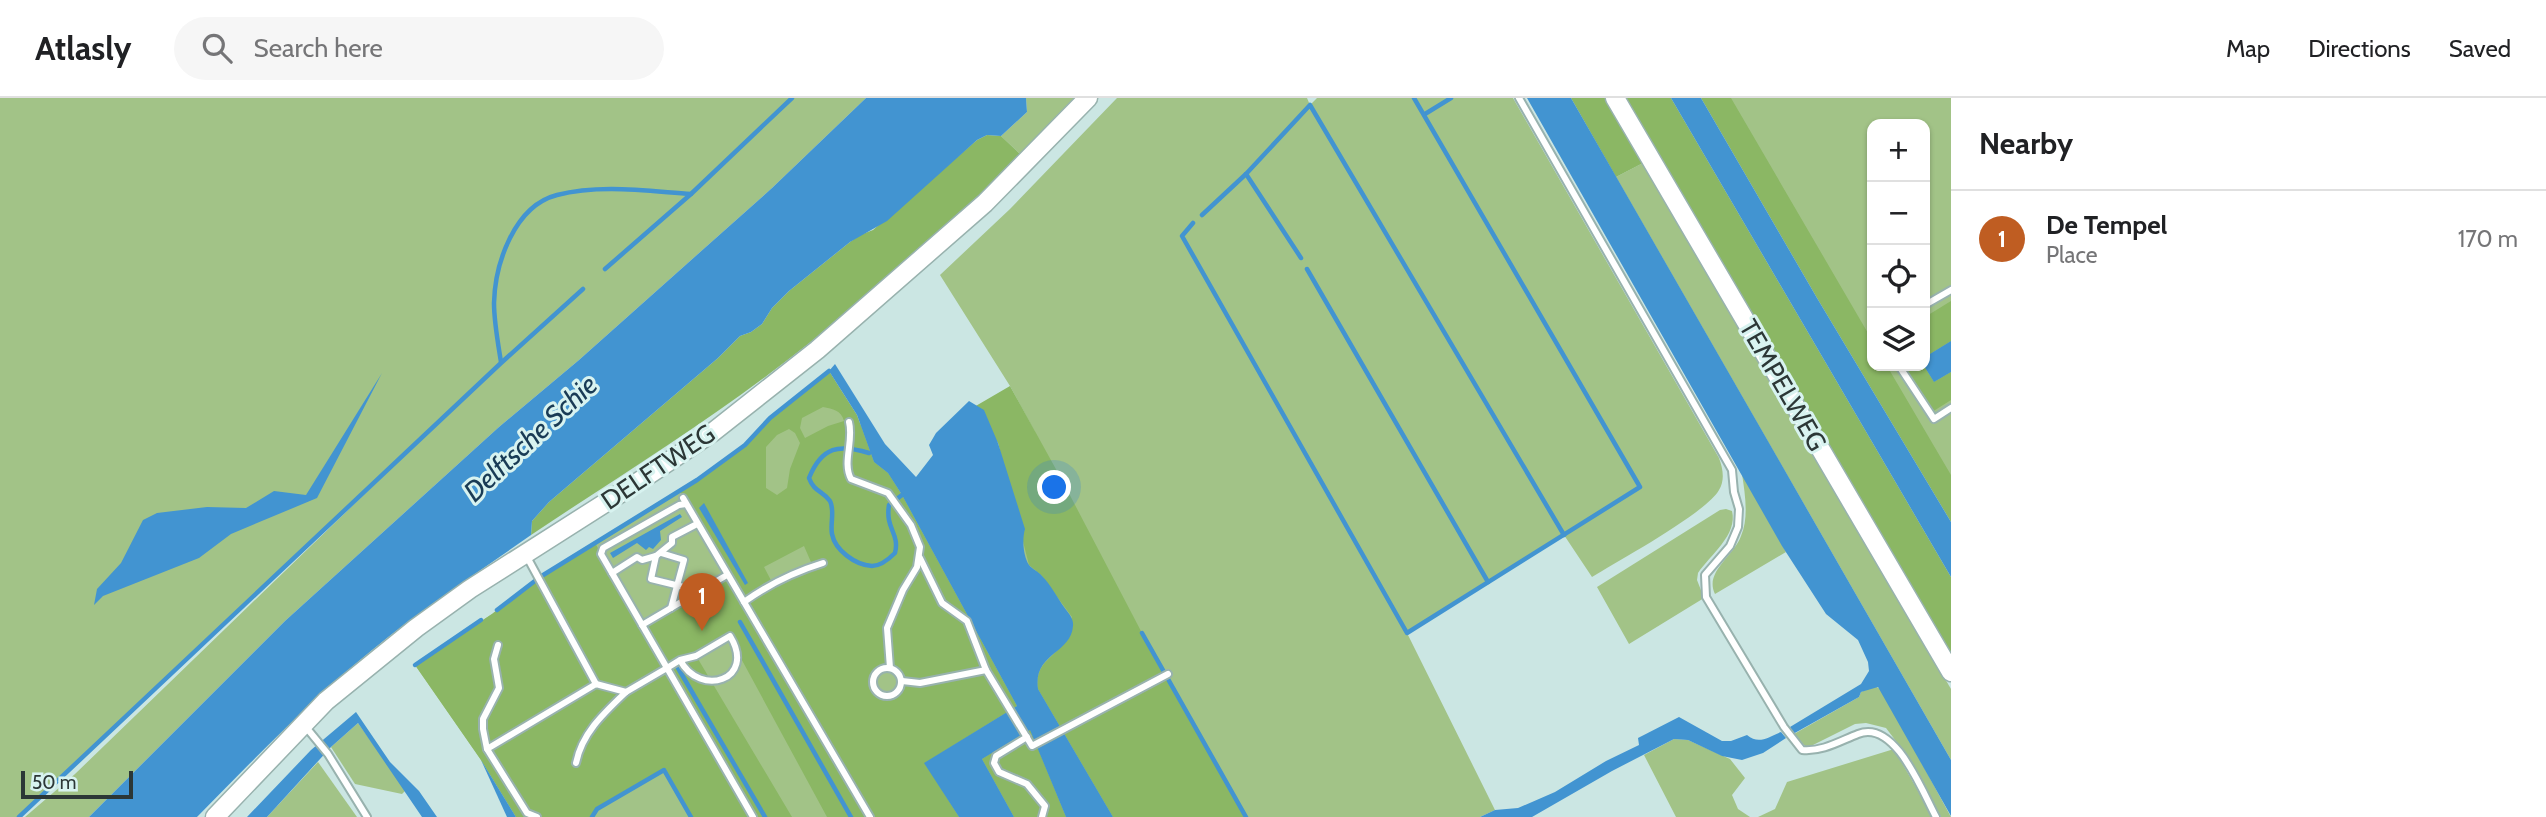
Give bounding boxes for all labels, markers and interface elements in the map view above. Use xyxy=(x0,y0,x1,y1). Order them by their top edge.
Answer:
search box xyxy=(174,17,664,80)
text: Atlasly xyxy=(35,28,132,68)
icon: search xyxy=(198,29,236,67)
text: Search here xyxy=(254,32,383,64)
text: Map xyxy=(2226,34,2270,63)
text: Directions xyxy=(2308,34,2411,63)
text: Saved xyxy=(2449,34,2511,63)
map controls xyxy=(1867,119,1930,371)
button: + xyxy=(1867,119,1930,182)
text: Nearby xyxy=(1979,125,2073,162)
button: − xyxy=(1867,182,1930,245)
text: De Tempel xyxy=(2046,209,2167,241)
text: 1 xyxy=(1998,225,2006,253)
text: 170 m xyxy=(2458,225,2518,253)
text: Place xyxy=(2046,241,2098,269)
button: locate xyxy=(1867,245,1930,308)
button: layers xyxy=(1867,308,1930,371)
street label: TEMPELWEG xyxy=(1733,314,1833,456)
water label: Delftsche Schie xyxy=(456,367,604,508)
street label: DELFTWEG xyxy=(595,417,721,517)
your location xyxy=(1037,470,1071,504)
pin: 1 xyxy=(679,573,725,631)
scale bar xyxy=(21,768,133,800)
text: 50 m xyxy=(32,771,76,794)

